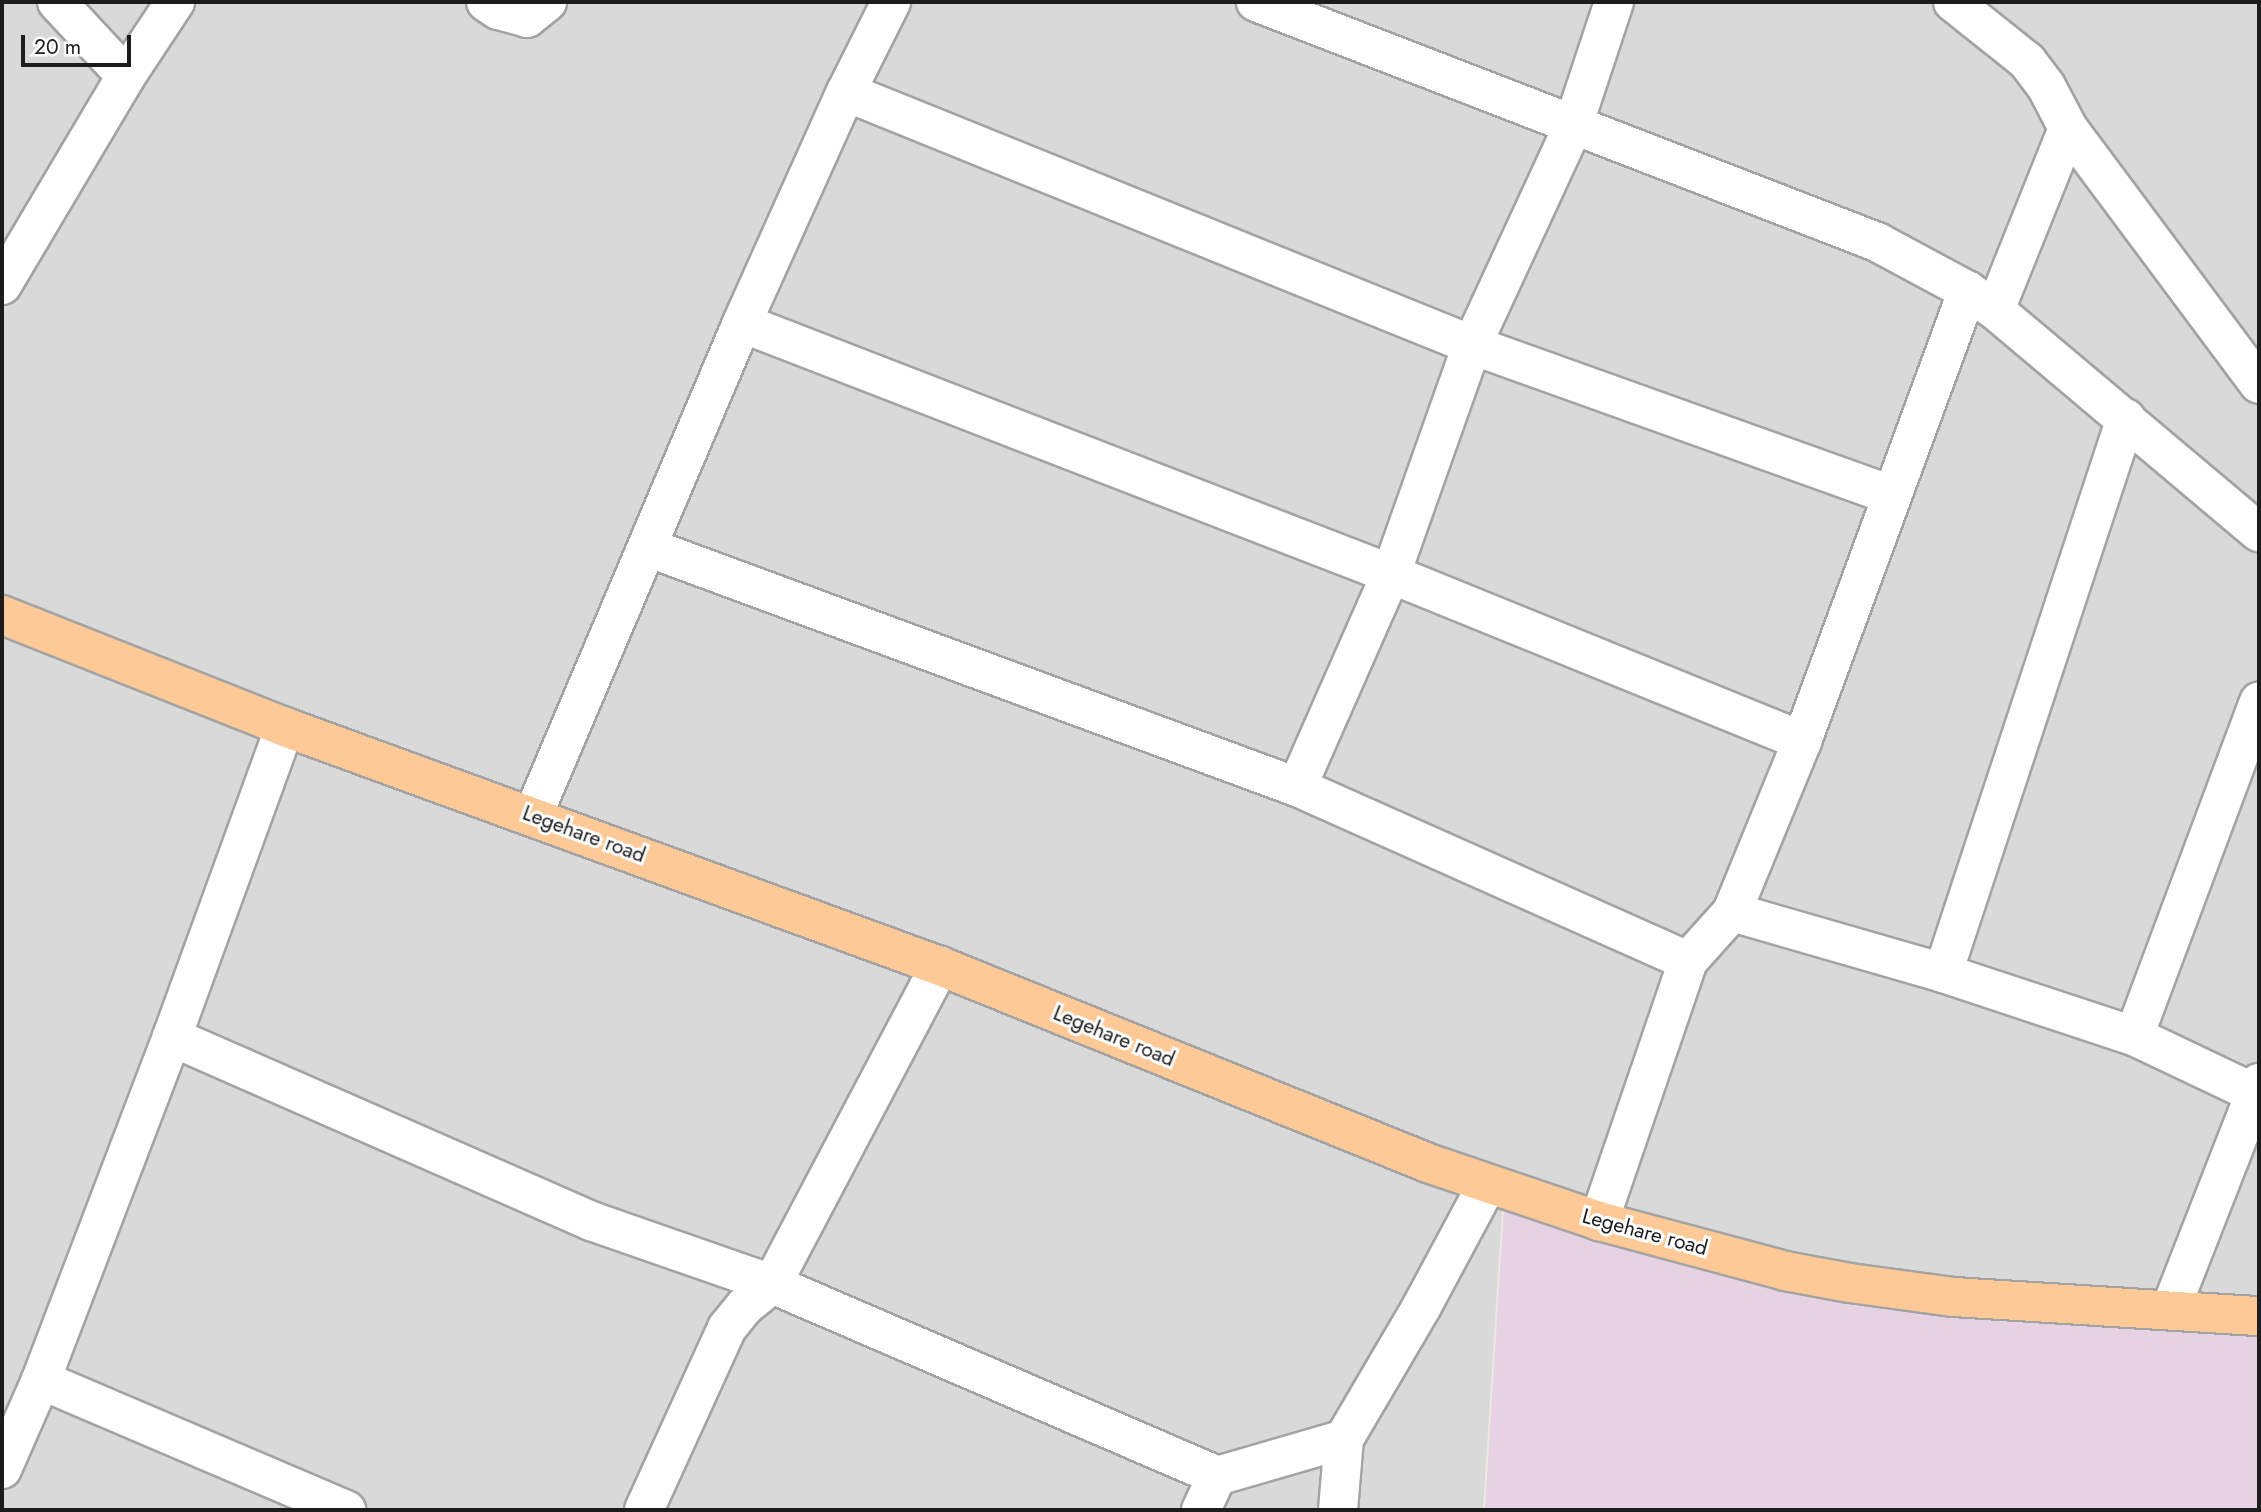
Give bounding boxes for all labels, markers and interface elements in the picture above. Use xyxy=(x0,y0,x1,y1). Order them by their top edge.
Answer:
scale bar xyxy=(24,21,135,65)
text: 20 m xyxy=(34,32,81,62)
street label: Legehare road xyxy=(519,800,649,868)
street label: Legehare road xyxy=(1050,1000,1178,1072)
street label: Legehare road xyxy=(1580,1203,1710,1261)

